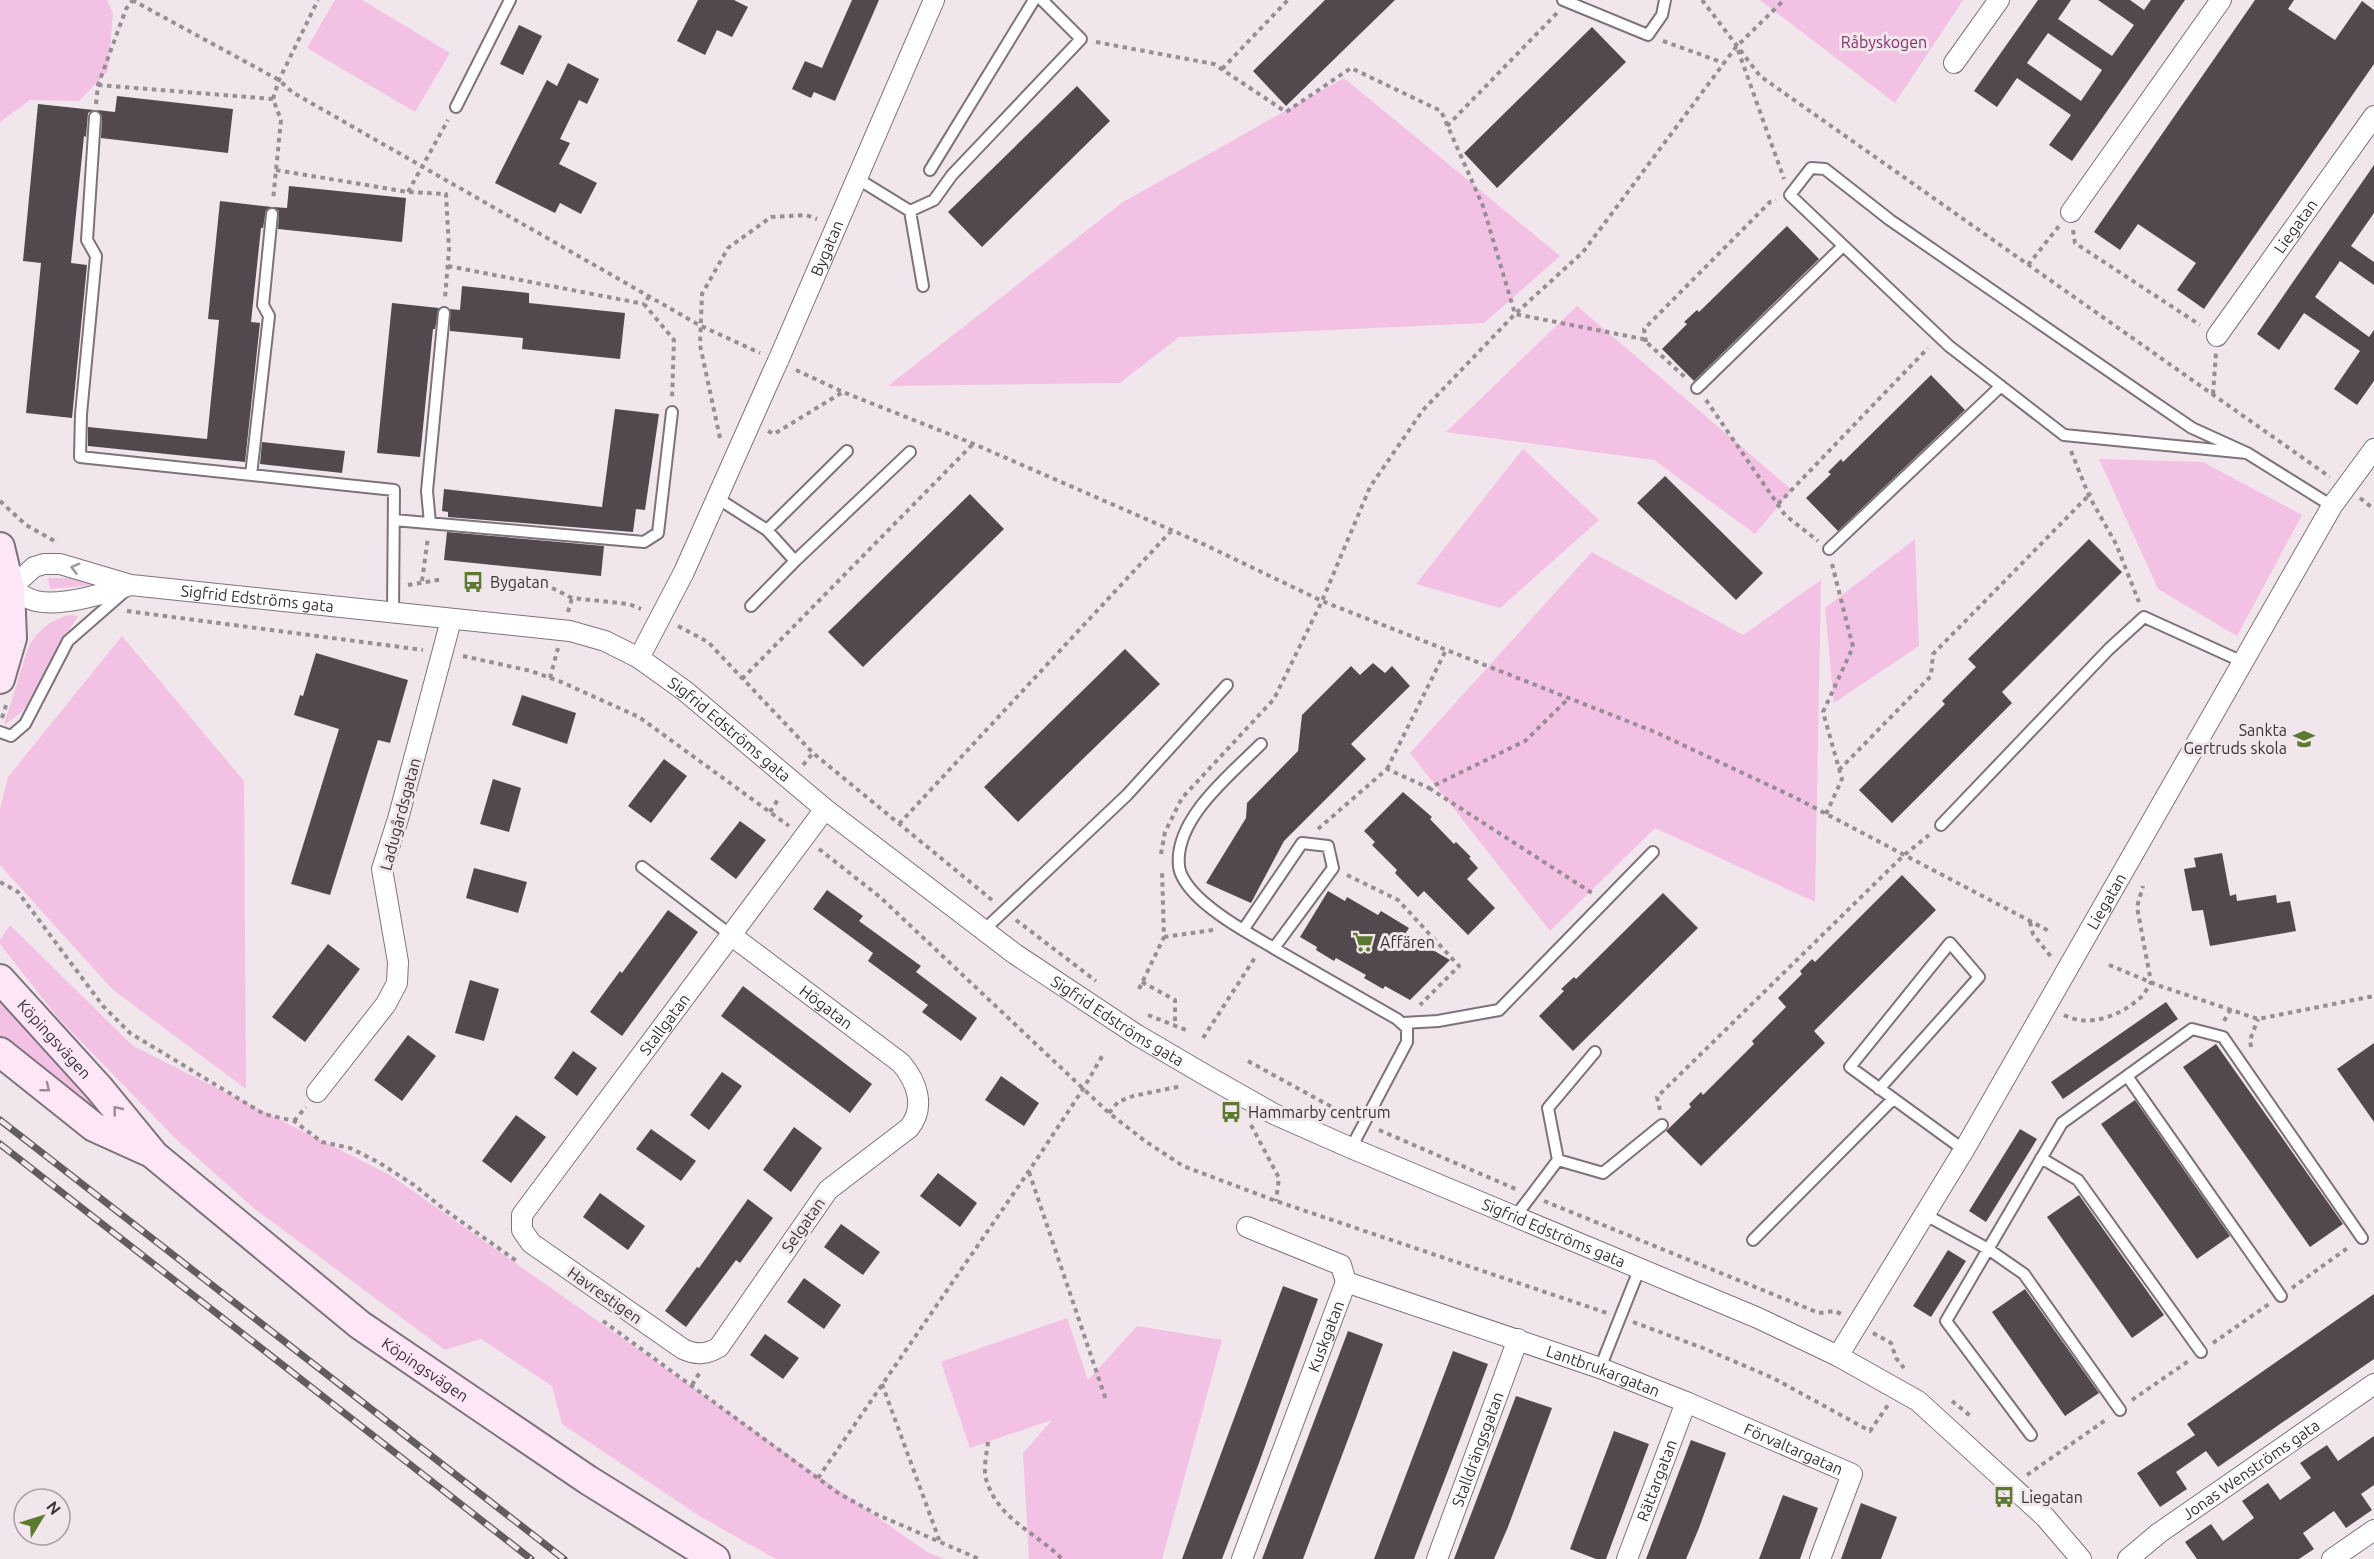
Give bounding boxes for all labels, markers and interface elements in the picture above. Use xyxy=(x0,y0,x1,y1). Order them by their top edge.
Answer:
park label: Råbyskogen xyxy=(1841,33,1927,51)
street label: Liegatan xyxy=(2270,196,2321,257)
street label: Bygatan xyxy=(807,217,847,279)
one-way arrow xyxy=(70,563,81,575)
bus stop icon: Bygatan xyxy=(461,570,485,594)
place label: Bygatan xyxy=(490,573,549,591)
street label: Sigfrid Edströms gata xyxy=(180,581,335,615)
street label: Sigfrid Edströms gata xyxy=(665,673,794,785)
place label: Sankta Gertruds skola xyxy=(2184,721,2287,757)
school or university icon: Sankta Gertruds skola xyxy=(2292,727,2316,751)
street label: Ladugårdsgatan xyxy=(376,756,424,872)
street label: Liegatan xyxy=(2083,870,2129,933)
supermarket icon: Affären xyxy=(1351,930,1375,954)
place label: Affären xyxy=(1380,933,1435,951)
street label: Sigfrid Edströms gata xyxy=(1048,972,1187,1070)
street label: Högatan xyxy=(796,981,856,1033)
street label: Stallgatan xyxy=(636,990,693,1059)
street label: Köpingsvägen xyxy=(14,996,95,1082)
one-way arrow xyxy=(39,1080,50,1091)
bus stop icon: Hammarby centrum xyxy=(1219,1100,1243,1124)
place label: Hammarby centrum xyxy=(1248,1103,1391,1121)
one-way arrow xyxy=(113,1106,124,1117)
street label: Selgatan xyxy=(778,1194,828,1256)
street label: Sigfrid Edströms gata xyxy=(1479,1195,1628,1271)
street label: Havrestigen xyxy=(564,1263,646,1327)
street label: Kuskgatan xyxy=(1304,1298,1347,1374)
street label: Köpingsvägen xyxy=(379,1334,472,1405)
street label: Lantbrukargatan xyxy=(1544,1341,1663,1400)
street label: Stalldrängsgatan xyxy=(1448,1389,1507,1509)
street label: Jonas Wenströms gata xyxy=(2179,1416,2323,1523)
street label: Förvaltargatan xyxy=(1741,1419,1846,1478)
street label: Rättargatan xyxy=(1633,1437,1680,1524)
bus stop icon: Liegatan xyxy=(1992,1485,2016,1509)
north arrow xyxy=(12,1487,72,1547)
place label: Liegatan xyxy=(2021,1488,2083,1506)
text: N xyxy=(43,1498,65,1518)

